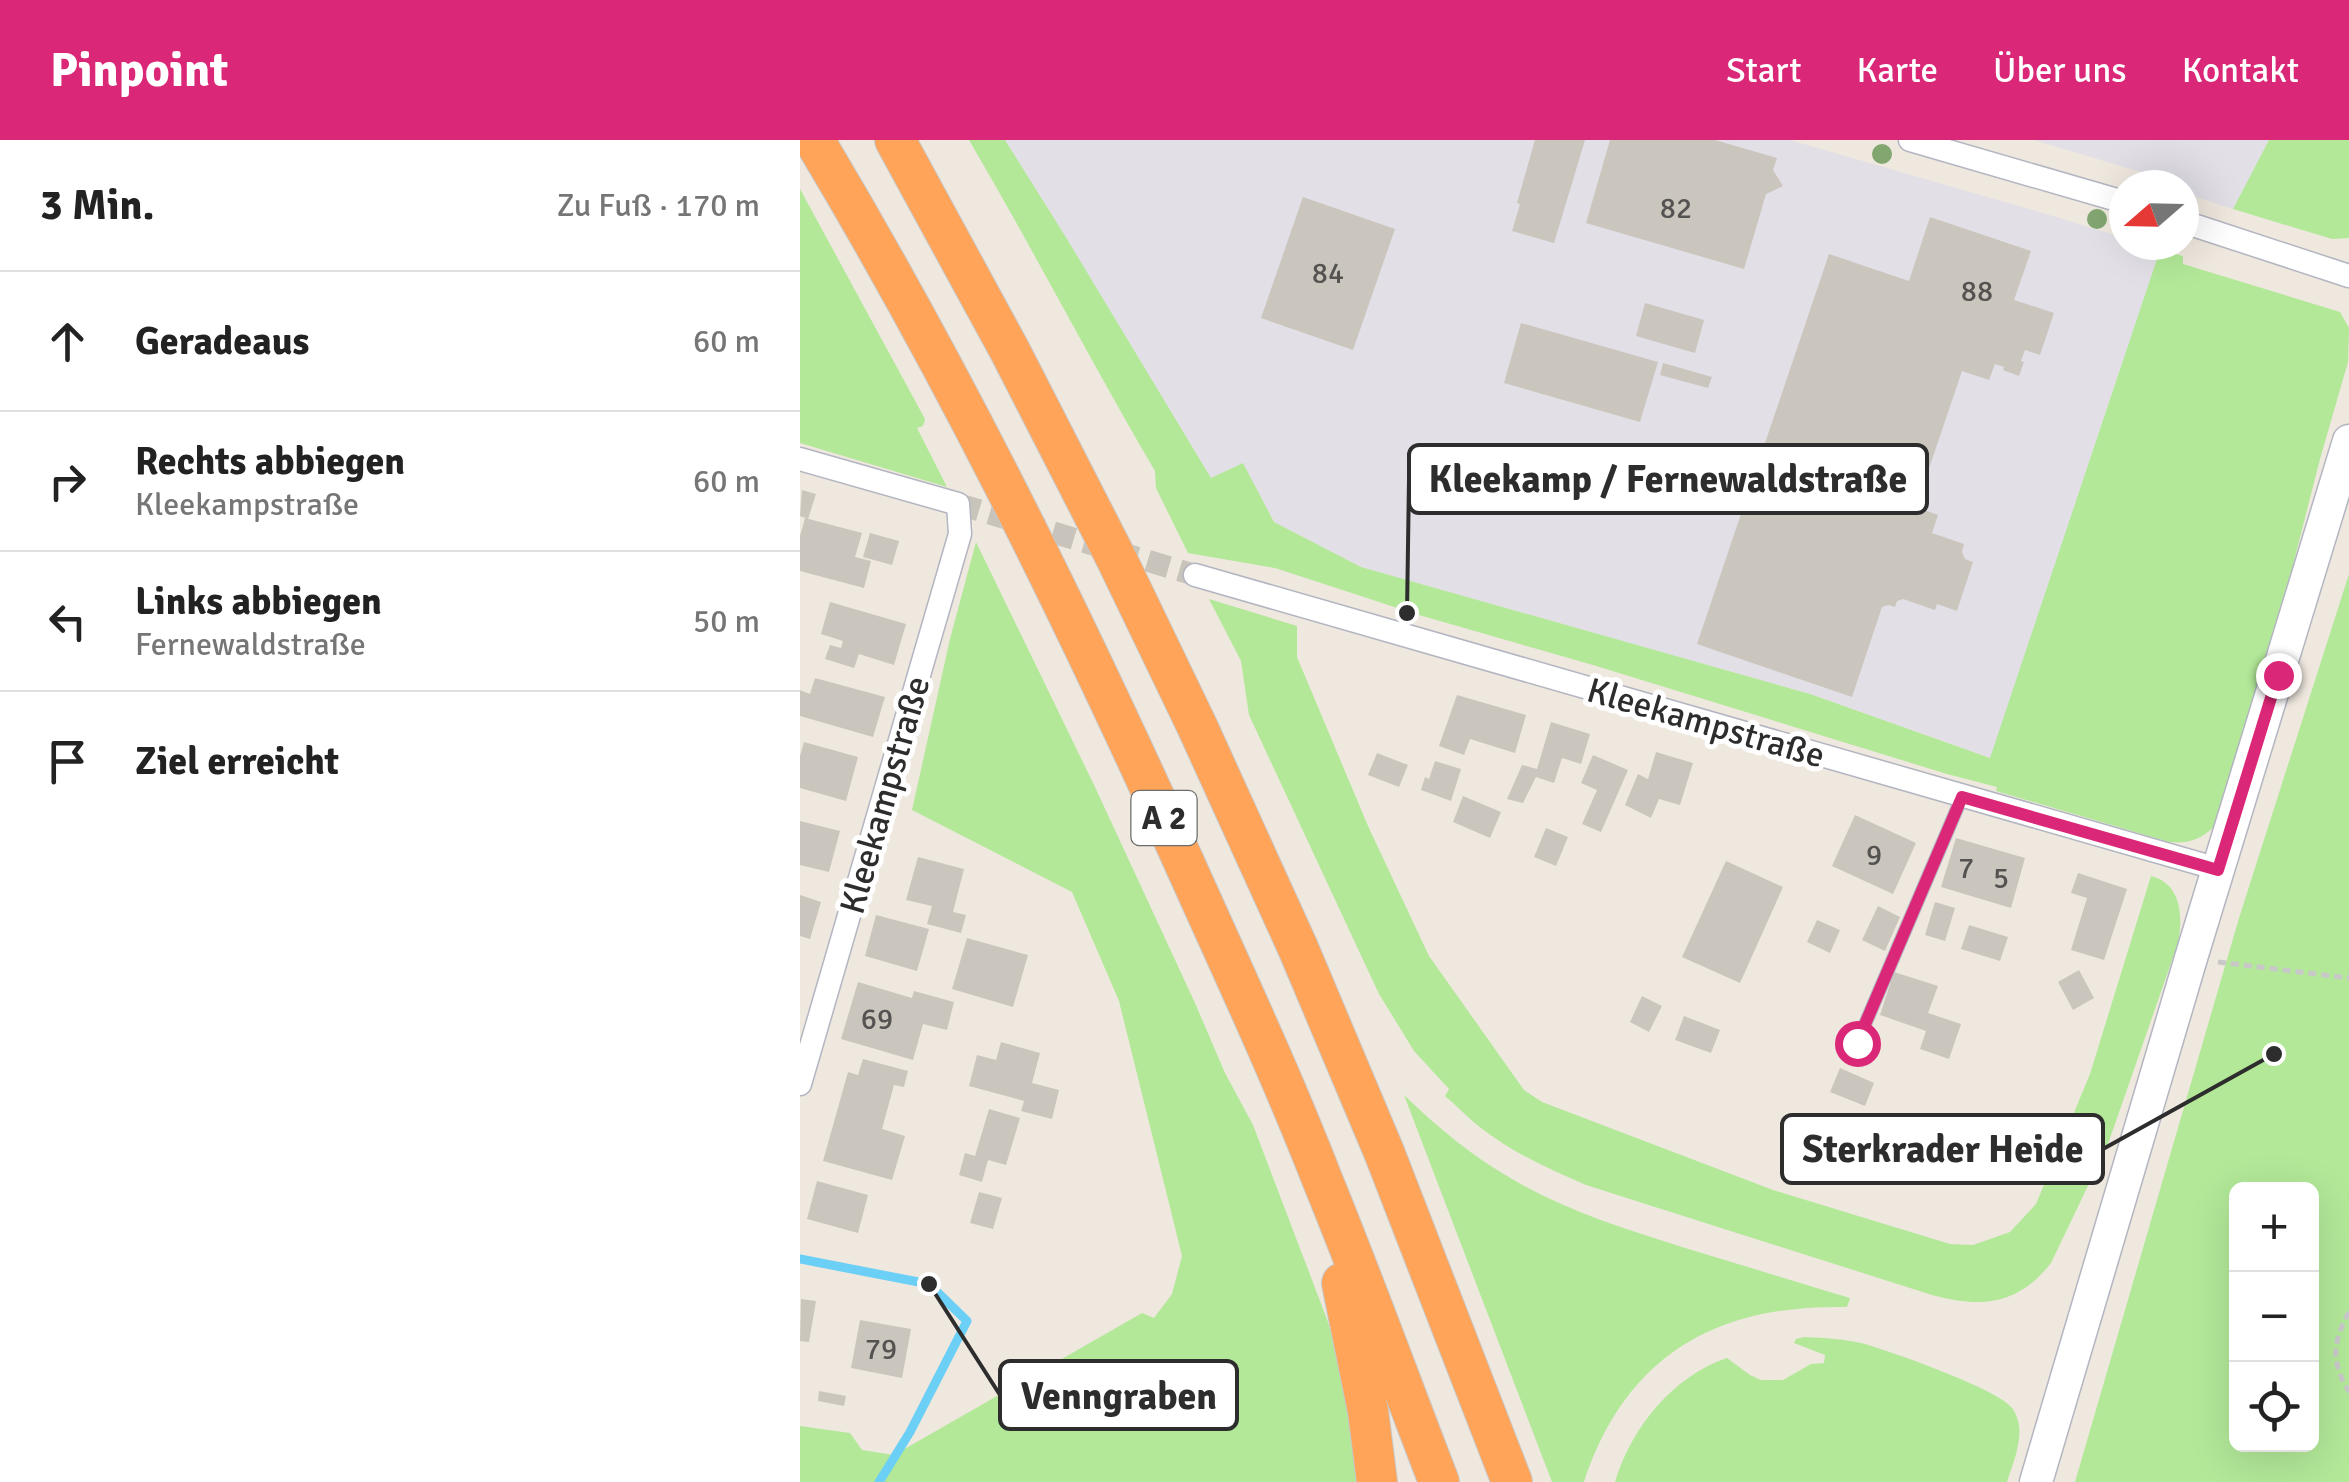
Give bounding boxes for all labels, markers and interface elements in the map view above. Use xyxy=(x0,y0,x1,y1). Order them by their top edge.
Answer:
text: Pinpoint xyxy=(50,41,228,100)
text: Start xyxy=(1726,49,1801,92)
text: Karte xyxy=(1856,49,1938,92)
text: Über uns xyxy=(1993,49,2127,92)
text: Kontakt xyxy=(2182,49,2299,92)
north arrow xyxy=(2109,170,2199,260)
text: 3 Min. xyxy=(40,180,154,231)
text: Zu Fuß · 170 m xyxy=(557,186,760,225)
house number: 82 xyxy=(1660,190,1692,227)
house number: 84 xyxy=(1312,255,1344,292)
house number: 88 xyxy=(1961,273,1993,310)
icon: ahead xyxy=(40,314,95,369)
text: Geradeaus xyxy=(135,318,309,365)
text: 60 m xyxy=(693,322,760,361)
text: Rechts abbiegen xyxy=(135,438,405,485)
callout: Kleekamp / Fernewaldstraße xyxy=(1409,445,1927,513)
icon: right xyxy=(40,454,95,509)
text: Kleekamp / Fernewaldstraße xyxy=(1429,456,1907,503)
text: 60 m xyxy=(693,462,760,501)
text: Kleekampstraße xyxy=(135,485,359,524)
text: Links abbiegen xyxy=(135,578,382,625)
icon: left xyxy=(40,594,95,649)
text: 50 m xyxy=(693,602,760,641)
text: Fernewaldstraße xyxy=(135,625,366,664)
route end xyxy=(2256,653,2302,699)
street label: Kleekampstraße xyxy=(1582,669,1830,777)
street label: Kleekampstraße xyxy=(831,671,939,919)
icon: arrive xyxy=(40,734,95,789)
text: Ziel erreicht xyxy=(135,738,339,785)
road number: A 2 xyxy=(1132,791,1196,845)
house number: 9 xyxy=(1866,837,1882,874)
house number: 7 xyxy=(1958,850,1974,887)
house number: 5 xyxy=(1993,860,2009,897)
house number: 69 xyxy=(861,1001,893,1038)
route start xyxy=(1835,1021,1881,1067)
callout: Sterkrader Heide xyxy=(1782,1115,2103,1183)
text: Sterkrader Heide xyxy=(1802,1126,2084,1173)
map controls xyxy=(2229,1182,2319,1452)
button: + xyxy=(2229,1182,2319,1272)
button: − xyxy=(2229,1272,2319,1362)
house number: 79 xyxy=(865,1331,897,1368)
callout: Venngraben xyxy=(1000,1361,1237,1429)
button: locate xyxy=(2229,1362,2319,1452)
text: Venngraben xyxy=(1021,1373,1217,1420)

